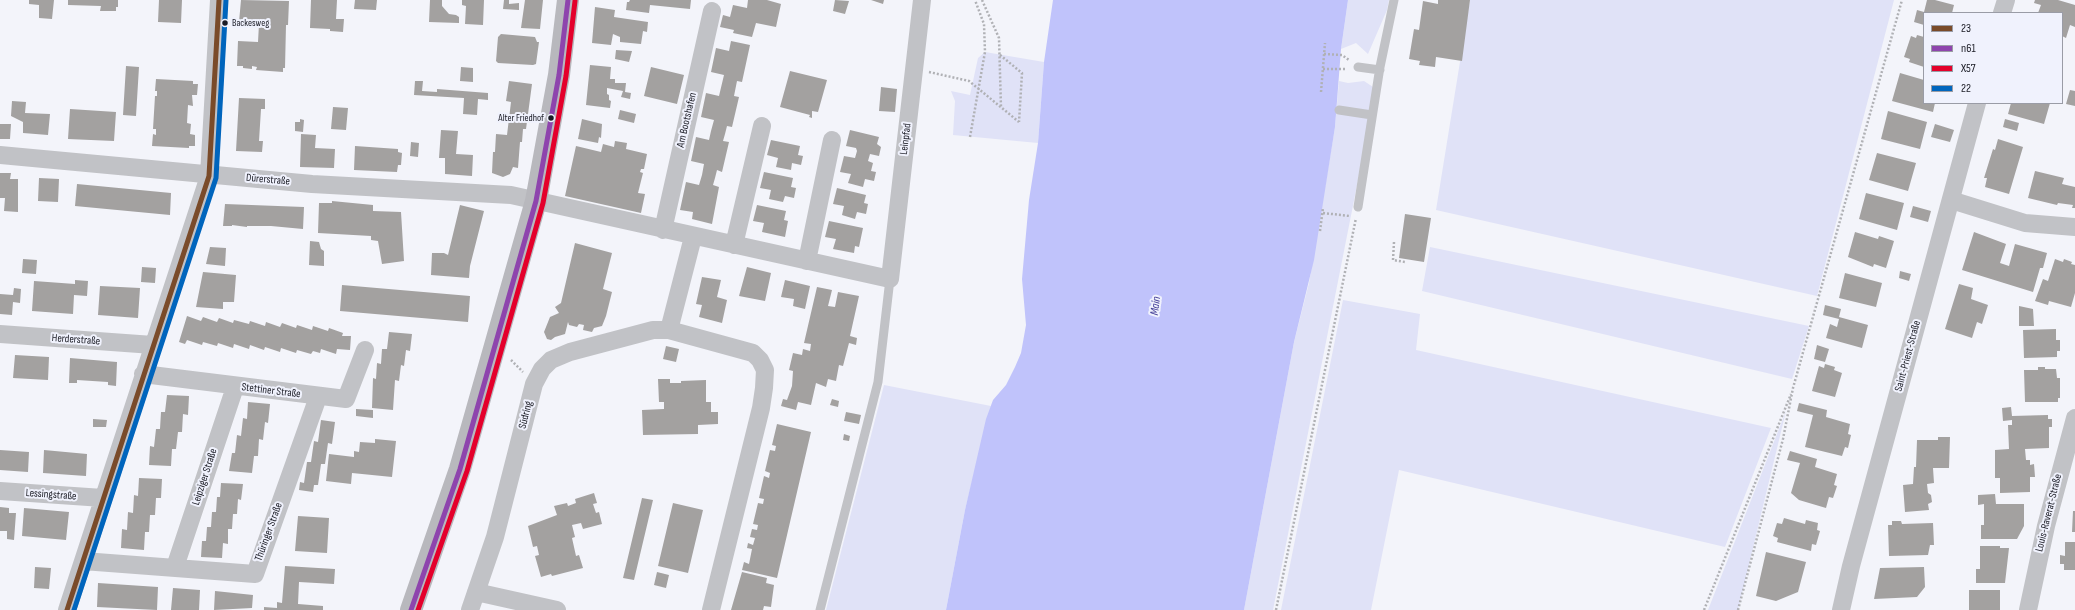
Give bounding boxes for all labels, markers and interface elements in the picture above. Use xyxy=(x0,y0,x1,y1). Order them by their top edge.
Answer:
legend xyxy=(1923,12,2063,104)
place label: Backesweg xyxy=(232,17,269,29)
marker: Backesweg xyxy=(220,18,230,28)
text: 23 xyxy=(1961,21,1971,36)
text: n61 xyxy=(1961,41,1976,56)
text: X57 xyxy=(1961,61,1976,76)
text: 22 xyxy=(1961,81,1971,96)
street label: Am Bootshafen xyxy=(674,91,700,149)
place label: Alter Friedhof xyxy=(498,112,544,124)
marker: Alter Friedhof xyxy=(546,113,556,123)
street label: Leinpfad xyxy=(898,123,914,155)
street label: Dürerstraße xyxy=(246,172,290,188)
water label: Main xyxy=(1148,296,1164,316)
street label: Saint-Priest-Straße xyxy=(1892,319,1924,393)
street label: Herderstraße xyxy=(51,332,101,348)
street label: Stettiner Straße xyxy=(241,381,301,401)
street label: Südring xyxy=(516,400,536,430)
street label: Leipziger Straße xyxy=(190,447,220,507)
street label: Louis-Raverat-Straße xyxy=(2033,473,2065,553)
street label: Lessingstraße xyxy=(25,487,77,503)
street label: Thüringer Straße xyxy=(252,501,286,563)

